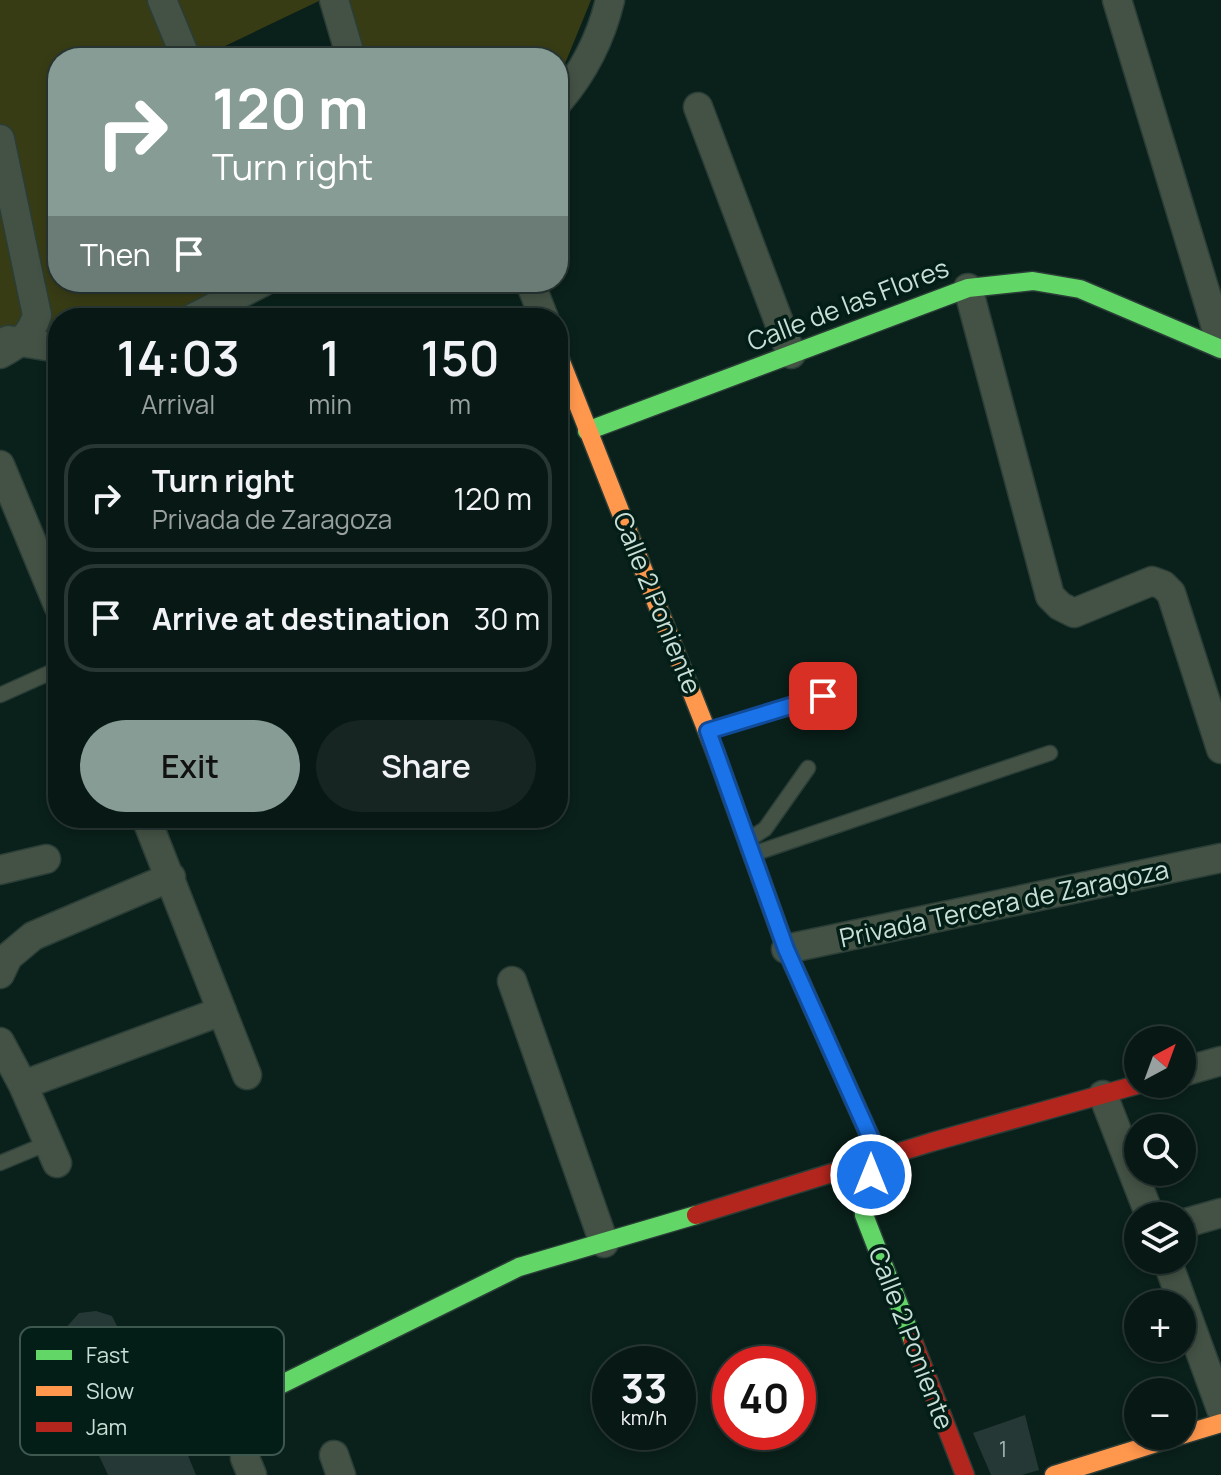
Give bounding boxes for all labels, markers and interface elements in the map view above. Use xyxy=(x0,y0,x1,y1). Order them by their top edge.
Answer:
text: 120 m xyxy=(212,69,368,146)
icon: right xyxy=(80,80,184,184)
text: Turn right xyxy=(212,142,373,191)
icon: arrive xyxy=(167,232,211,276)
text: Then xyxy=(80,234,151,275)
street label: Calle de las Flores xyxy=(742,249,954,359)
text: 14:03 xyxy=(117,325,240,390)
text: 1 xyxy=(320,325,340,390)
text: 150 xyxy=(420,325,499,390)
text: Arrival xyxy=(141,386,215,422)
text: min xyxy=(308,386,352,422)
text: m xyxy=(449,386,471,422)
text: Turn right xyxy=(152,460,295,501)
icon: right xyxy=(84,476,128,520)
text: 120 m xyxy=(453,478,532,519)
text: Privada de Zaragoza xyxy=(152,501,392,537)
street label: Calle 2 Poniente xyxy=(605,506,711,699)
icon: arrive xyxy=(84,596,128,640)
text: Arrive at destination xyxy=(152,598,450,639)
text: 30 m xyxy=(474,598,540,639)
pin xyxy=(789,662,857,730)
icon: arrive xyxy=(801,674,845,718)
button: Exit xyxy=(80,720,300,812)
button: Share xyxy=(316,720,536,812)
street label: Privada Tercera de Zaragoza xyxy=(836,851,1172,956)
north arrow xyxy=(1124,1026,1196,1098)
map controls xyxy=(1124,1026,1196,1450)
button: search xyxy=(1124,1114,1196,1186)
position arrow xyxy=(829,1133,913,1217)
button: layers xyxy=(1124,1202,1196,1274)
street label: Calle 2 Poniente xyxy=(860,1241,963,1434)
button: + xyxy=(1124,1290,1196,1362)
legend xyxy=(20,1327,284,1455)
text: Fast xyxy=(86,1340,129,1370)
speed limit sign: 40 xyxy=(712,1346,816,1450)
text: 33 xyxy=(621,1360,667,1415)
text: Slow xyxy=(86,1376,134,1406)
button: − xyxy=(1124,1378,1196,1450)
text: km/h xyxy=(621,1404,667,1431)
text: Jam xyxy=(86,1412,127,1442)
house number: 1 xyxy=(999,1434,1007,1464)

